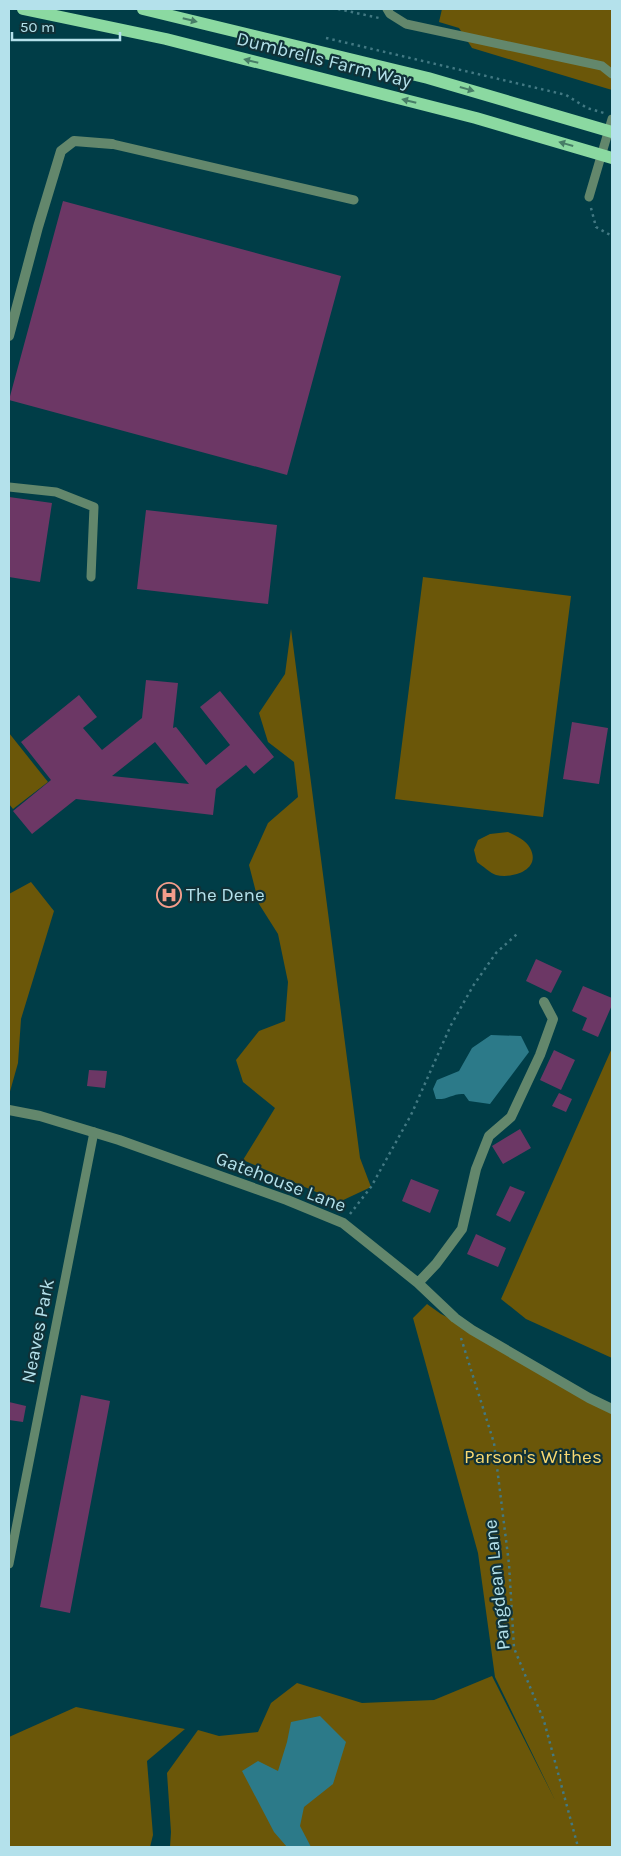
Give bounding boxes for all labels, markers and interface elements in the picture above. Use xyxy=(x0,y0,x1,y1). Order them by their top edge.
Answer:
scale bar xyxy=(12,10,120,42)
one-way arrow xyxy=(183,16,198,24)
text: 50 m xyxy=(20,18,55,36)
street label: Dumbrells Farm Way xyxy=(234,28,414,92)
one-way arrow xyxy=(244,57,259,65)
one-way arrow xyxy=(460,86,475,94)
one-way arrow xyxy=(401,97,416,105)
one-way arrow xyxy=(558,139,573,147)
hospital icon: The Dene xyxy=(156,882,182,908)
place label: The Dene xyxy=(186,884,265,906)
street label: Gatehouse Lane xyxy=(213,1147,349,1217)
street label: Neaves Park xyxy=(17,1277,59,1385)
park label: Parson's Withes xyxy=(464,1446,602,1468)
street label: Pangdean Lane xyxy=(479,1519,515,1651)

